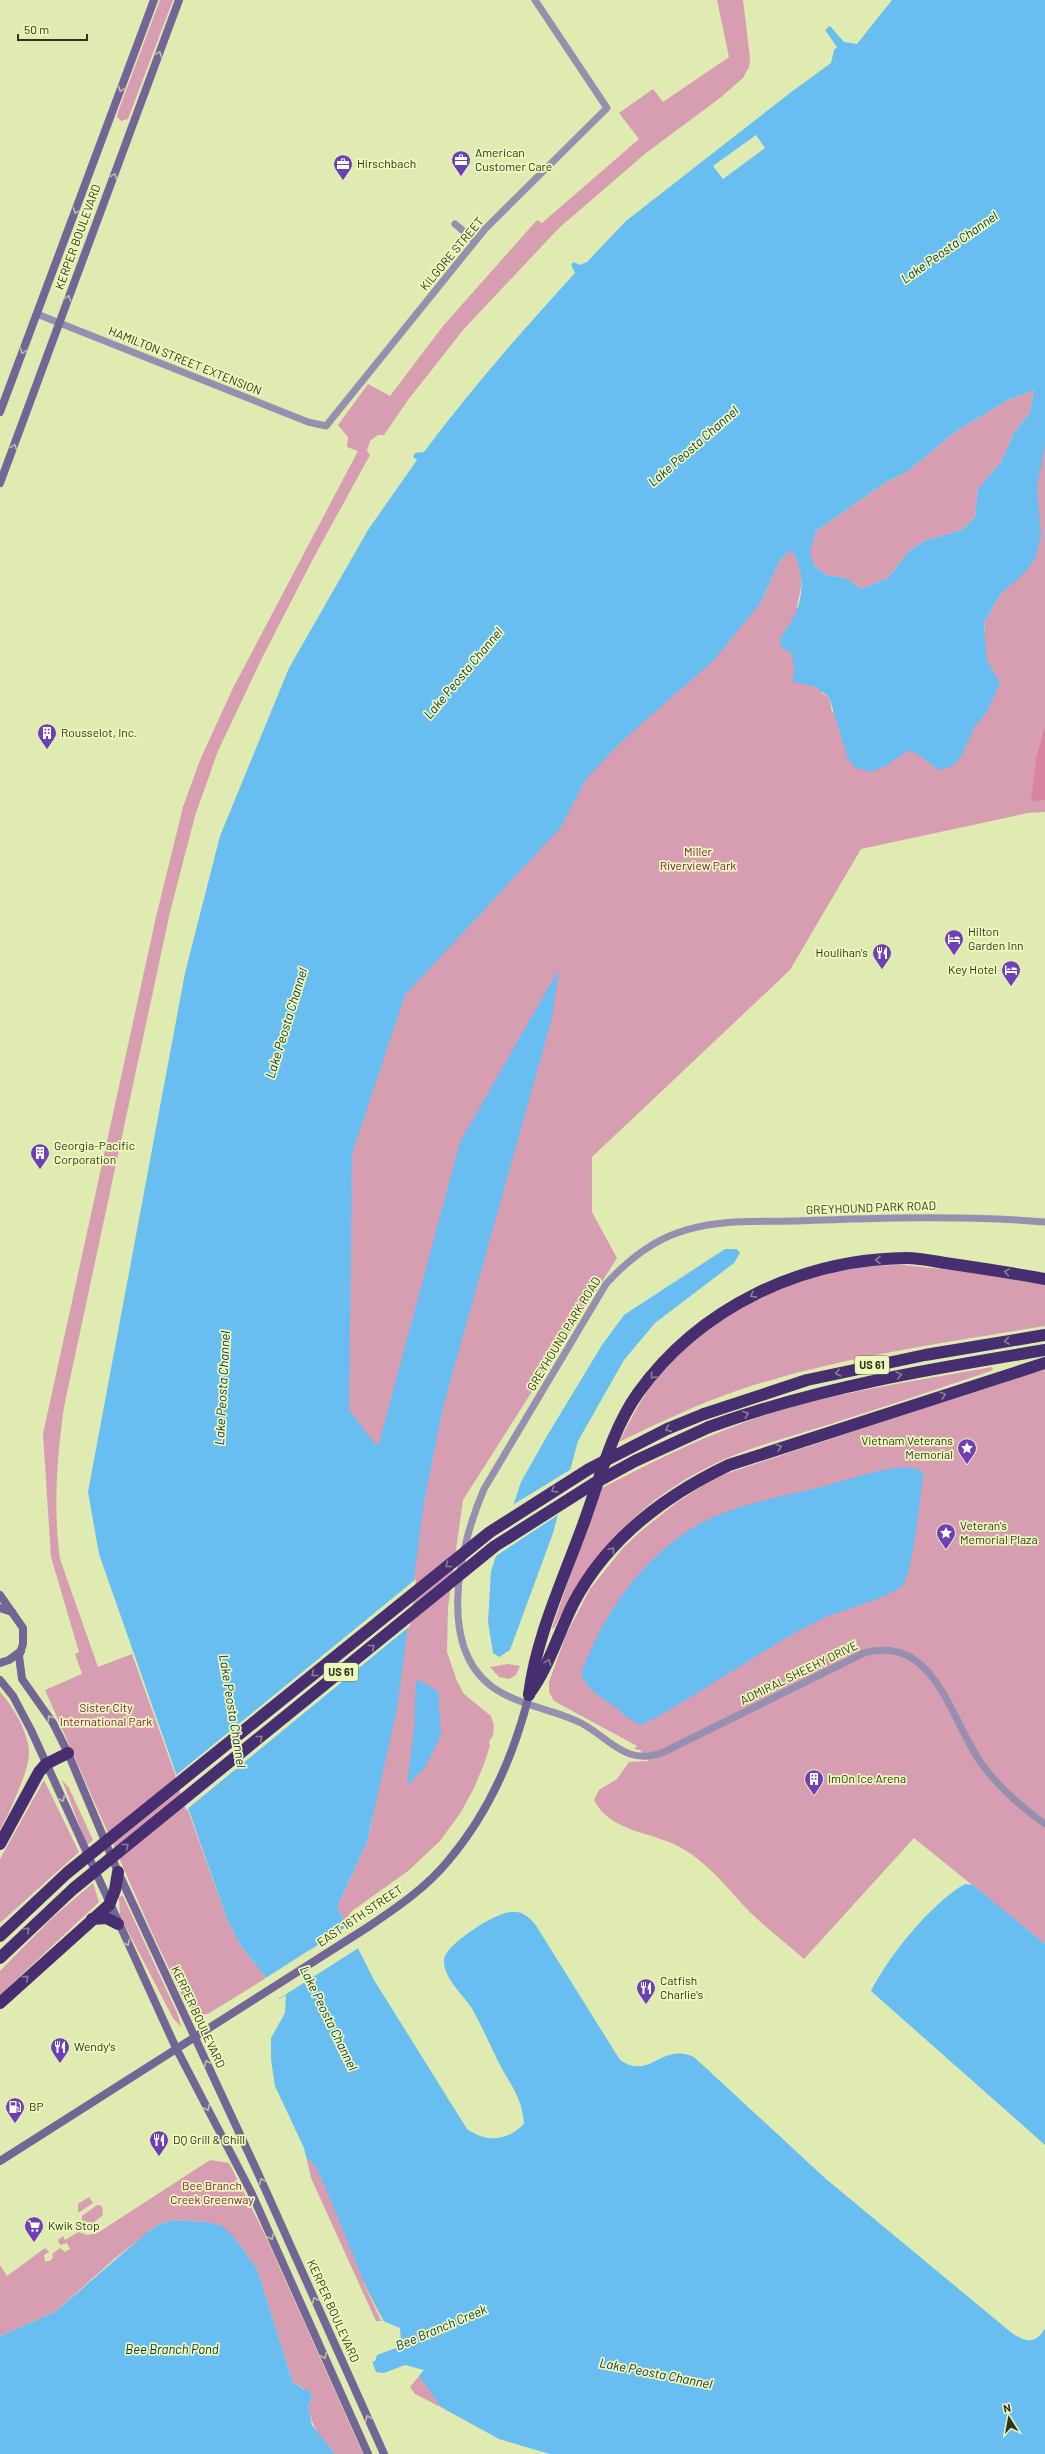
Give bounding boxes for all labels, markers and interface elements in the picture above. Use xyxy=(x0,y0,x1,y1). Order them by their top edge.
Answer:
scale bar xyxy=(18,16,87,42)
text: 50 m xyxy=(24,22,49,36)
one-way arrow xyxy=(154,51,162,58)
one-way arrow xyxy=(118,86,126,93)
place label: American Customer Care xyxy=(475,145,552,173)
office icon: American Customer Care xyxy=(450,149,472,177)
office icon: Hirschbach xyxy=(332,153,354,181)
place label: Hirschbach xyxy=(357,156,416,170)
one-way arrow xyxy=(109,173,117,180)
street label: KERPER BOULEVARD xyxy=(51,182,103,291)
one-way arrow xyxy=(72,207,80,214)
water label: Lake Peosta Channel xyxy=(897,208,1001,286)
street label: KILGORE STREET xyxy=(417,214,486,293)
one-way arrow xyxy=(64,295,72,302)
street label: HAMILTON STREET EXTENSION xyxy=(107,323,264,397)
one-way arrow xyxy=(19,347,27,354)
water label: Lake Peosta Channel xyxy=(644,402,742,490)
one-way arrow xyxy=(9,443,17,450)
water label: Lake Peosta Channel xyxy=(420,624,506,722)
building icon: Rousselot, Inc. xyxy=(36,722,58,750)
place label: Rousselot, Inc. xyxy=(61,725,137,739)
park label: Miller Riverview Park xyxy=(660,844,736,872)
place label: Hilton Garden Inn xyxy=(968,924,1024,952)
hotel icon: Hilton Garden Inn xyxy=(943,928,965,956)
restaurant icon: Houlihan's xyxy=(871,942,893,970)
place label: Houlihan's xyxy=(816,945,868,959)
hotel icon: Key Hotel xyxy=(1000,959,1022,987)
place label: Key Hotel xyxy=(948,962,997,976)
water label: Lake Peosta Channel xyxy=(262,966,310,1080)
place label: Georgia-Pacific Corporation xyxy=(54,1138,135,1166)
building icon: Georgia-Pacific Corporation xyxy=(29,1142,51,1170)
street label: GREYHOUND PARK ROAD xyxy=(806,1198,936,1216)
one-way arrow xyxy=(875,1255,881,1264)
one-way arrow xyxy=(1003,1268,1010,1277)
street label: GREYHOUND PARK ROAD xyxy=(524,1274,603,1393)
one-way arrow xyxy=(750,1290,758,1298)
water label: Lake Peosta Channel xyxy=(211,1330,233,1446)
one-way arrow xyxy=(1003,1336,1010,1345)
road number: US 61 xyxy=(855,1356,889,1374)
one-way arrow xyxy=(834,1368,841,1377)
one-way arrow xyxy=(650,1371,657,1379)
one-way arrow xyxy=(896,1371,902,1380)
one-way arrow xyxy=(940,1391,947,1400)
one-way arrow xyxy=(742,1410,749,1418)
one-way arrow xyxy=(665,1424,673,1432)
place label: Vietnam Veterans Memorial xyxy=(861,1433,953,1461)
place icon: Vietnam Veterans Memorial xyxy=(956,1437,978,1465)
one-way arrow xyxy=(776,1444,783,1452)
one-way arrow xyxy=(551,1486,558,1493)
place label: Veteran's Memorial Plaza xyxy=(960,1518,1038,1546)
place icon: Veteran's Memorial Plaza xyxy=(935,1522,957,1550)
one-way arrow xyxy=(608,1547,615,1554)
one-way arrow xyxy=(445,1561,452,1568)
street label: ADMIRAL SHEEHY DRIVE xyxy=(737,1638,860,1707)
one-way arrow xyxy=(367,1645,374,1652)
water label: Lake Peosta Channel xyxy=(216,1653,250,1769)
one-way arrow xyxy=(543,1658,551,1665)
road number: US 61 xyxy=(324,1663,358,1681)
one-way arrow xyxy=(311,1669,319,1676)
park label: Sister City International Park xyxy=(60,1700,152,1728)
one-way arrow xyxy=(47,1715,54,1722)
one-way arrow xyxy=(256,1736,263,1743)
building icon: ImOn Ice Arena xyxy=(803,1768,825,1796)
place label: ImOn Ice Arena xyxy=(828,1771,906,1785)
one-way arrow xyxy=(57,1796,65,1803)
one-way arrow xyxy=(122,1844,129,1851)
street label: EAST 16TH STREET xyxy=(314,1881,405,1949)
one-way arrow xyxy=(22,1927,30,1935)
one-way arrow xyxy=(122,1939,130,1946)
street label: KERPER BOULEVARD xyxy=(169,1963,229,2070)
water label: Lake Peosta Channel xyxy=(297,1963,361,2073)
place label: Catfish Charlie's xyxy=(660,1973,704,2001)
one-way arrow xyxy=(21,1976,29,1983)
restaurant icon: Catfish Charlie's xyxy=(635,1977,657,2005)
restaurant icon: Wendy's xyxy=(49,2036,71,2064)
place label: Wendy's xyxy=(74,2039,116,2053)
one-way arrow xyxy=(203,2060,211,2067)
fuel station icon: BP xyxy=(4,2096,26,2124)
place label: BP xyxy=(29,2099,44,2113)
one-way arrow xyxy=(202,2104,209,2111)
restaurant icon: DQ Grill & Chill xyxy=(148,2129,170,2157)
place label: DQ Grill & Chill xyxy=(173,2132,245,2146)
park label: Bee Branch Creek Greenway xyxy=(170,2178,254,2206)
one-way arrow xyxy=(259,2178,267,2185)
supermarket icon: Kwik Stop xyxy=(23,2215,45,2243)
place label: Kwik Stop xyxy=(48,2218,100,2232)
one-way arrow xyxy=(266,2232,274,2240)
street label: KERPER BOULEVARD xyxy=(305,2257,363,2364)
one-way arrow xyxy=(311,2296,319,2303)
water label: Bee Branch Creek xyxy=(393,2300,490,2353)
water label: Bee Branch Pond xyxy=(125,2341,219,2357)
one-way arrow xyxy=(319,2351,327,2359)
water label: Lake Peosta Channel xyxy=(598,2354,714,2392)
north arrow xyxy=(989,2398,1029,2438)
text: N xyxy=(1002,2401,1012,2415)
one-way arrow xyxy=(365,2415,373,2423)

